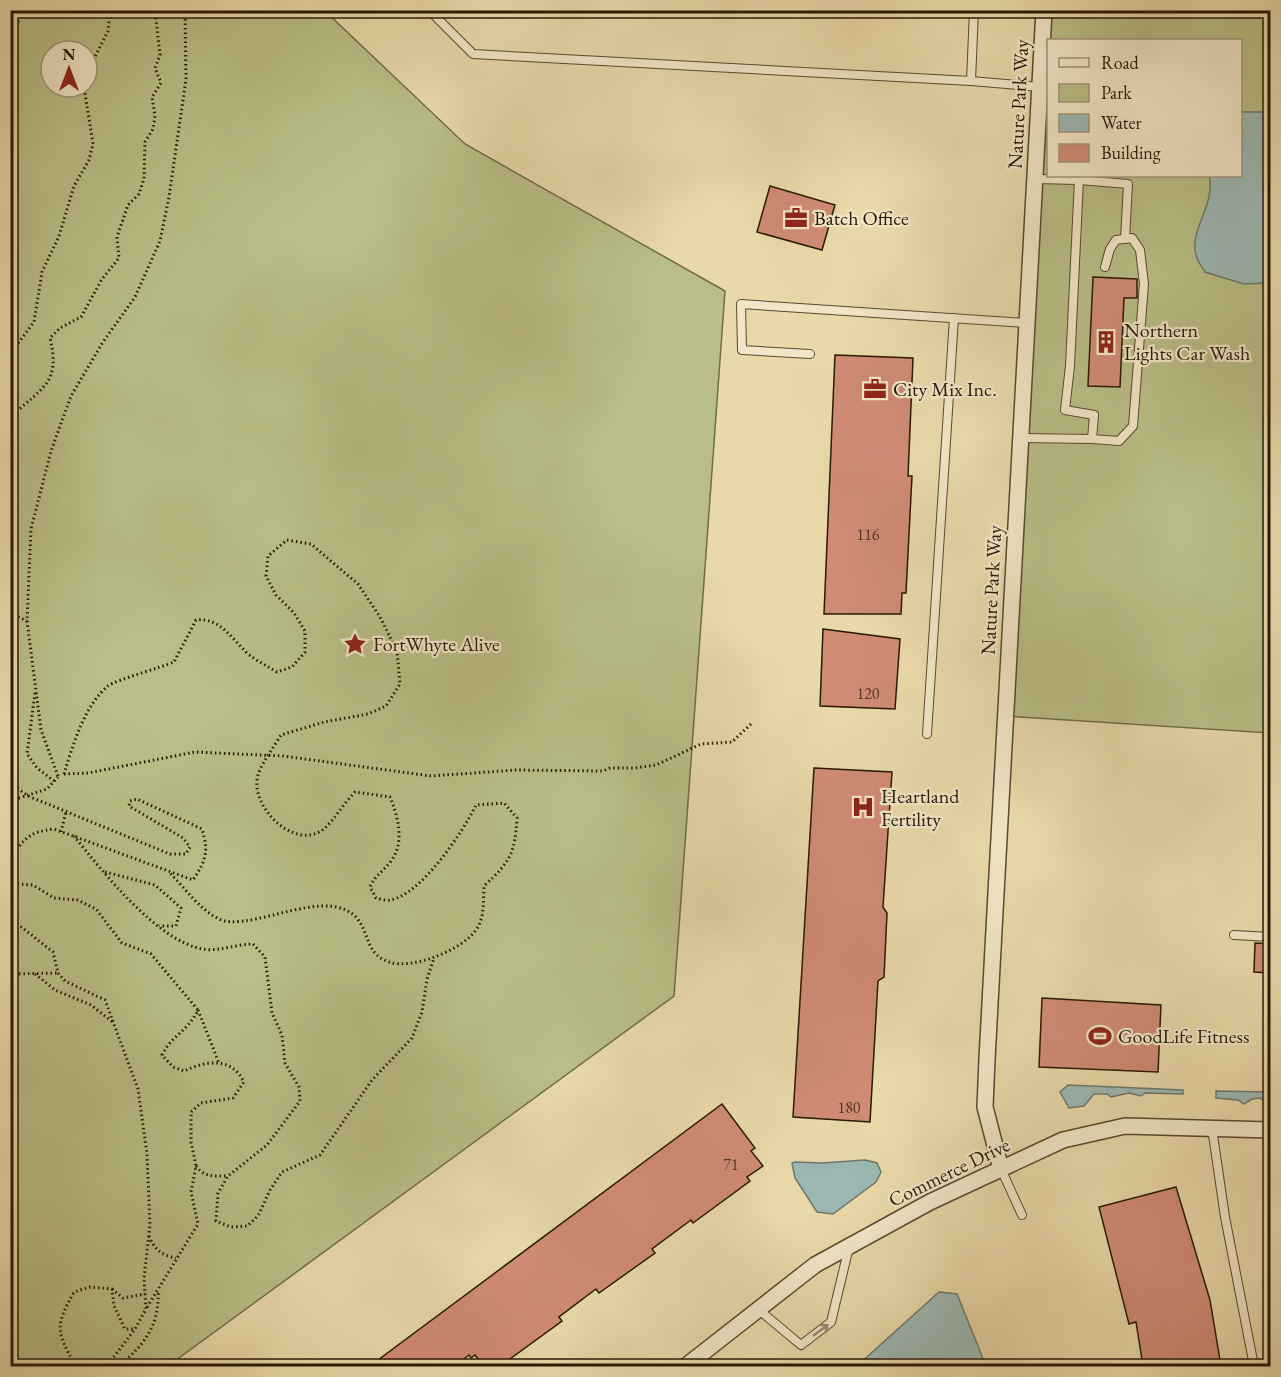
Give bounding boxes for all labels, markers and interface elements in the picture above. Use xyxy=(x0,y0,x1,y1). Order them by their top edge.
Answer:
street label: Nature Park Way xyxy=(1002,38,1034,170)
north arrow xyxy=(39,39,99,99)
legend xyxy=(1047,39,1242,177)
text: N xyxy=(63,44,76,65)
text: Road xyxy=(1101,51,1140,74)
text: Park xyxy=(1101,81,1132,104)
text: Water xyxy=(1101,111,1142,134)
text: Building xyxy=(1101,141,1161,164)
office icon: Batch Office xyxy=(783,205,809,231)
place label: Batch Office xyxy=(814,205,909,231)
place label: Northern Lights Car Wash xyxy=(1124,317,1250,366)
building icon: Northern Lights Car Wash xyxy=(1093,329,1119,355)
office icon: City Mix Inc. xyxy=(862,376,888,402)
place label: City Mix Inc. xyxy=(893,376,997,402)
house number: 116 xyxy=(856,524,880,545)
street label: Nature Park Way xyxy=(975,524,1007,656)
place icon: FortWhyte Alive xyxy=(342,631,368,657)
place label: FortWhyte Alive xyxy=(373,631,500,657)
house number: 120 xyxy=(856,683,880,704)
place label: Heartland Fertility xyxy=(881,783,960,832)
hospital icon: Heartland Fertility xyxy=(850,794,876,820)
sports icon: GoodLife Fitness xyxy=(1087,1023,1113,1049)
place label: GoodLife Fitness xyxy=(1118,1023,1249,1049)
house number: 180 xyxy=(837,1097,861,1118)
street label: Commerce Drive xyxy=(884,1131,1014,1213)
house number: 71 xyxy=(723,1154,739,1175)
one-way arrow xyxy=(813,1324,829,1337)

